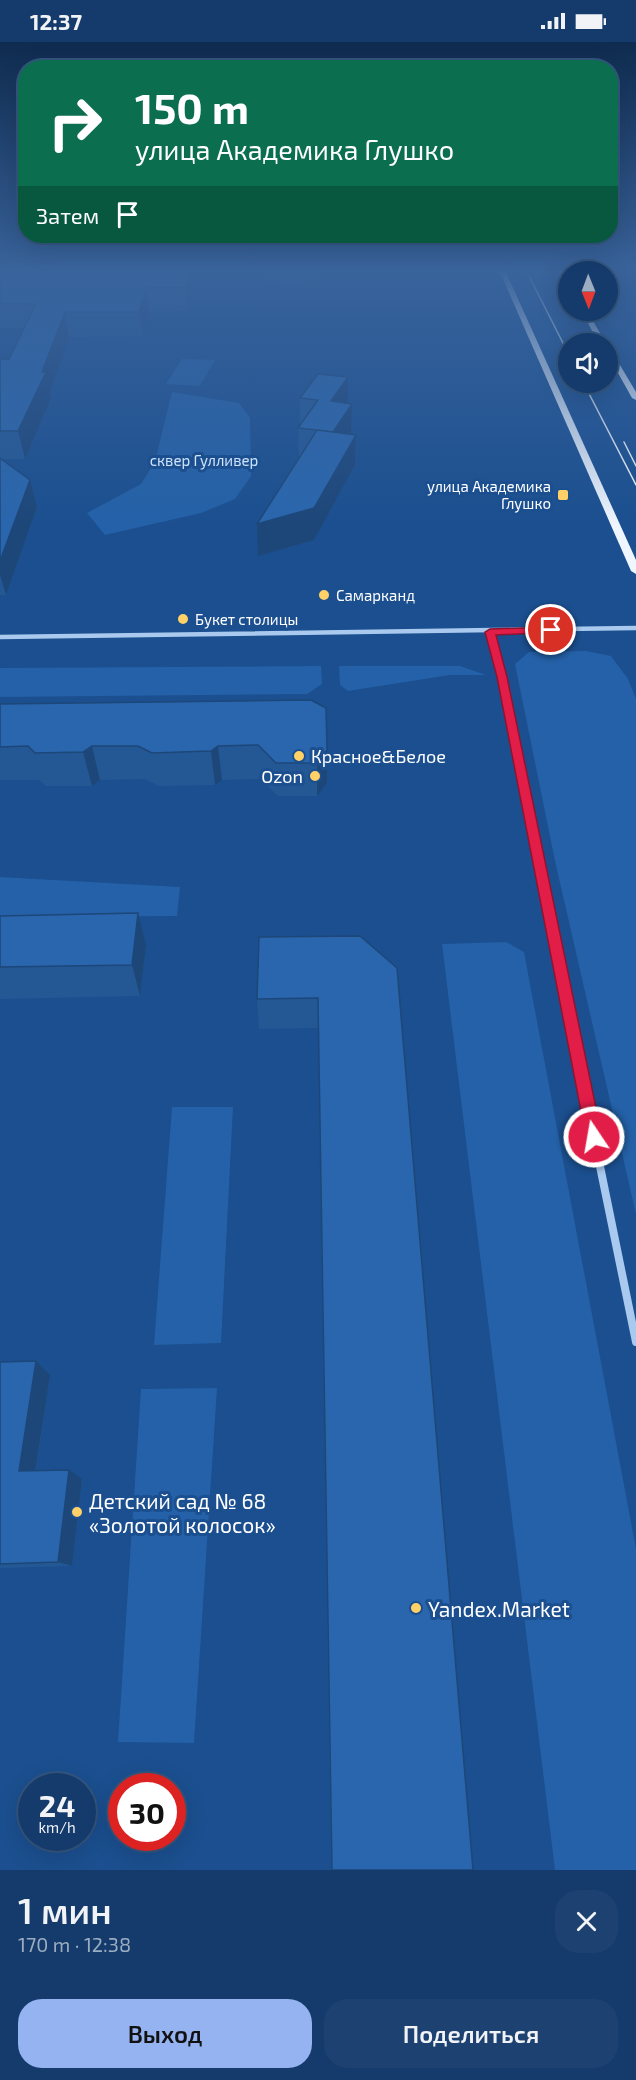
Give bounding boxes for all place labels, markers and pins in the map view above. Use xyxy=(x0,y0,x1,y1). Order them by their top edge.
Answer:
place label: улица Академика Глушко xyxy=(427,477,551,513)
marker: улица Академика Глушко xyxy=(556,488,570,502)
place label: Самарканд xyxy=(336,586,415,604)
marker: Самарканд xyxy=(317,588,331,602)
pin xyxy=(525,604,576,655)
place label: Букет столицы xyxy=(195,610,298,629)
marker: Букет столицы xyxy=(176,612,190,626)
place label: Красное&Белое xyxy=(311,745,446,767)
marker: Красное&Белое xyxy=(292,749,306,763)
place label: Ozon xyxy=(261,765,303,787)
marker: Ozon xyxy=(308,769,322,783)
place label: Детский сад № 68 «Золотой колосок» xyxy=(89,1488,276,1537)
marker: Детский сад № 68 «Золотой колосок» xyxy=(70,1505,84,1519)
place label: Yandex.Market xyxy=(428,1596,570,1621)
marker: Yandex.Market xyxy=(409,1601,423,1615)

